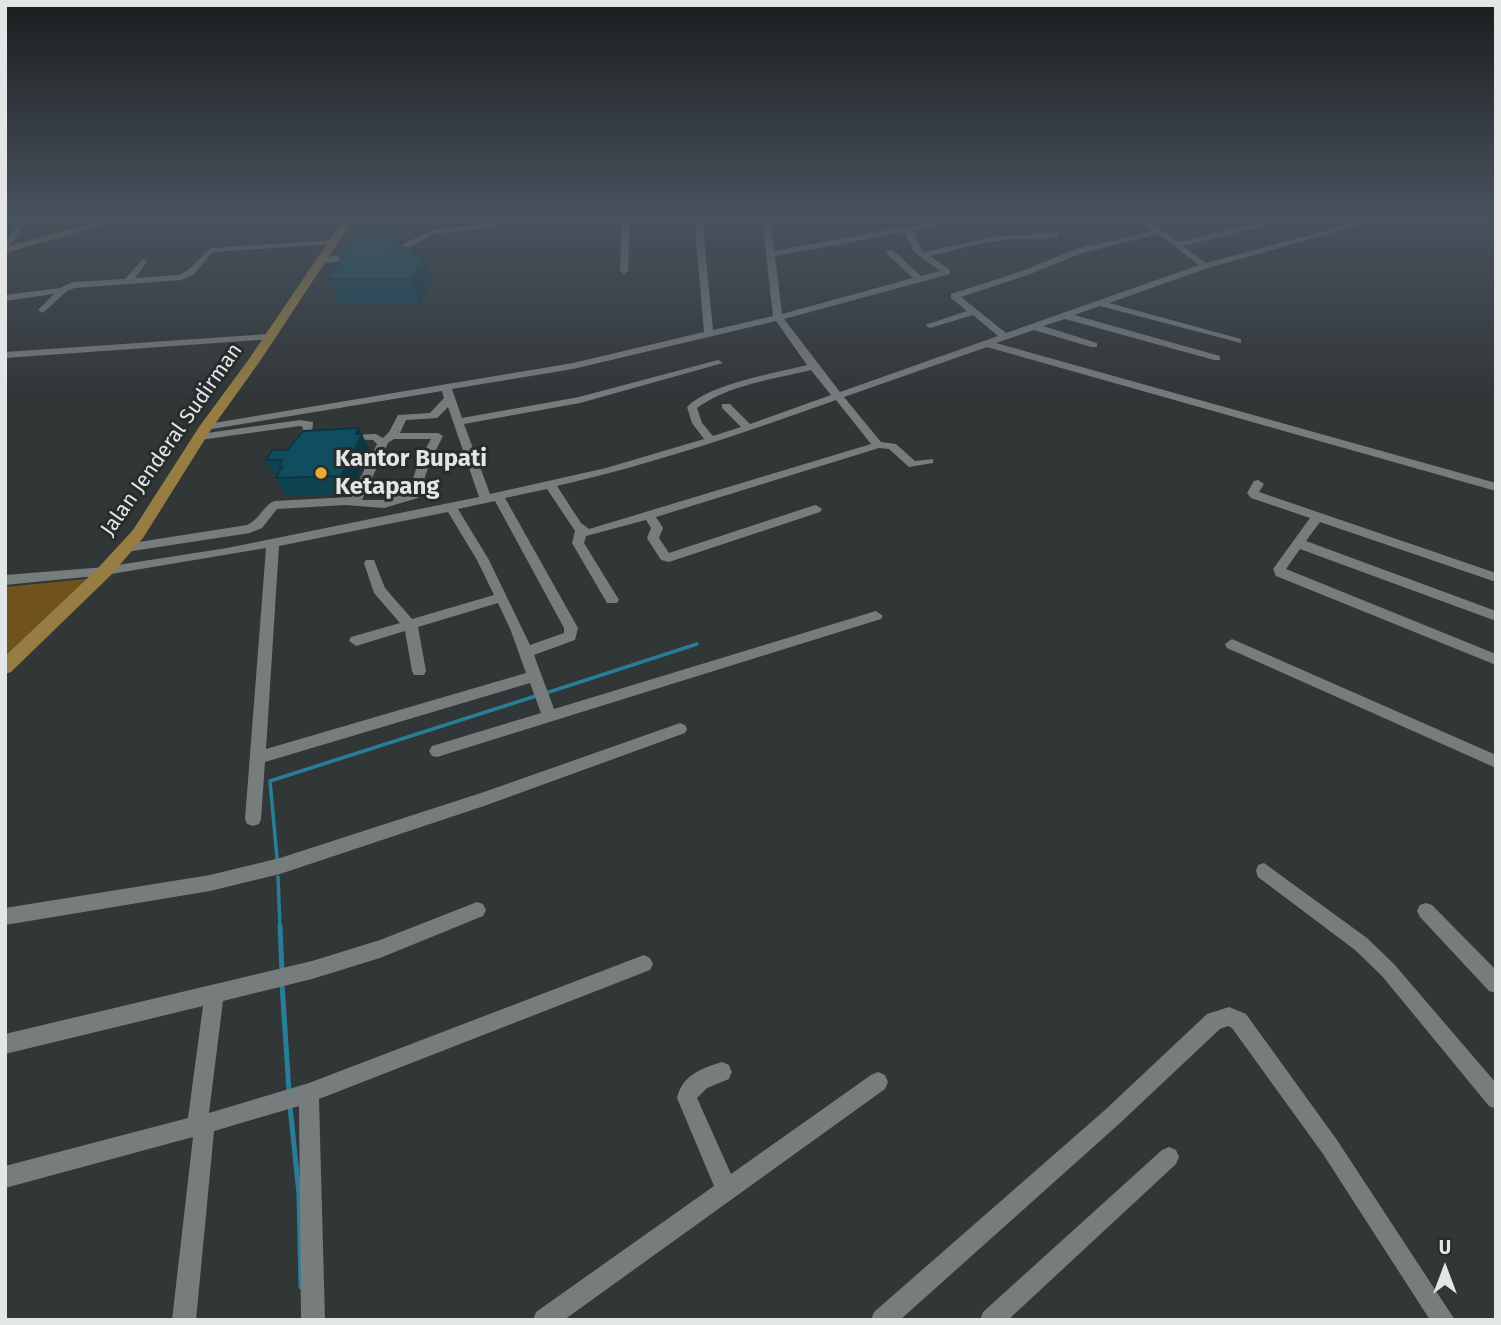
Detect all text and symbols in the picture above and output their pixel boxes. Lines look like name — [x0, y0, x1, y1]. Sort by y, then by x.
street label: Jalan Jenderal Sudirman — [96, 339, 248, 541]
place label: Kantor Bupati Ketapang — [335, 445, 487, 501]
marker: Kantor Bupati Ketapang — [313, 465, 329, 481]
north arrow — [1410, 1234, 1480, 1304]
text: U — [1439, 1236, 1451, 1259]

